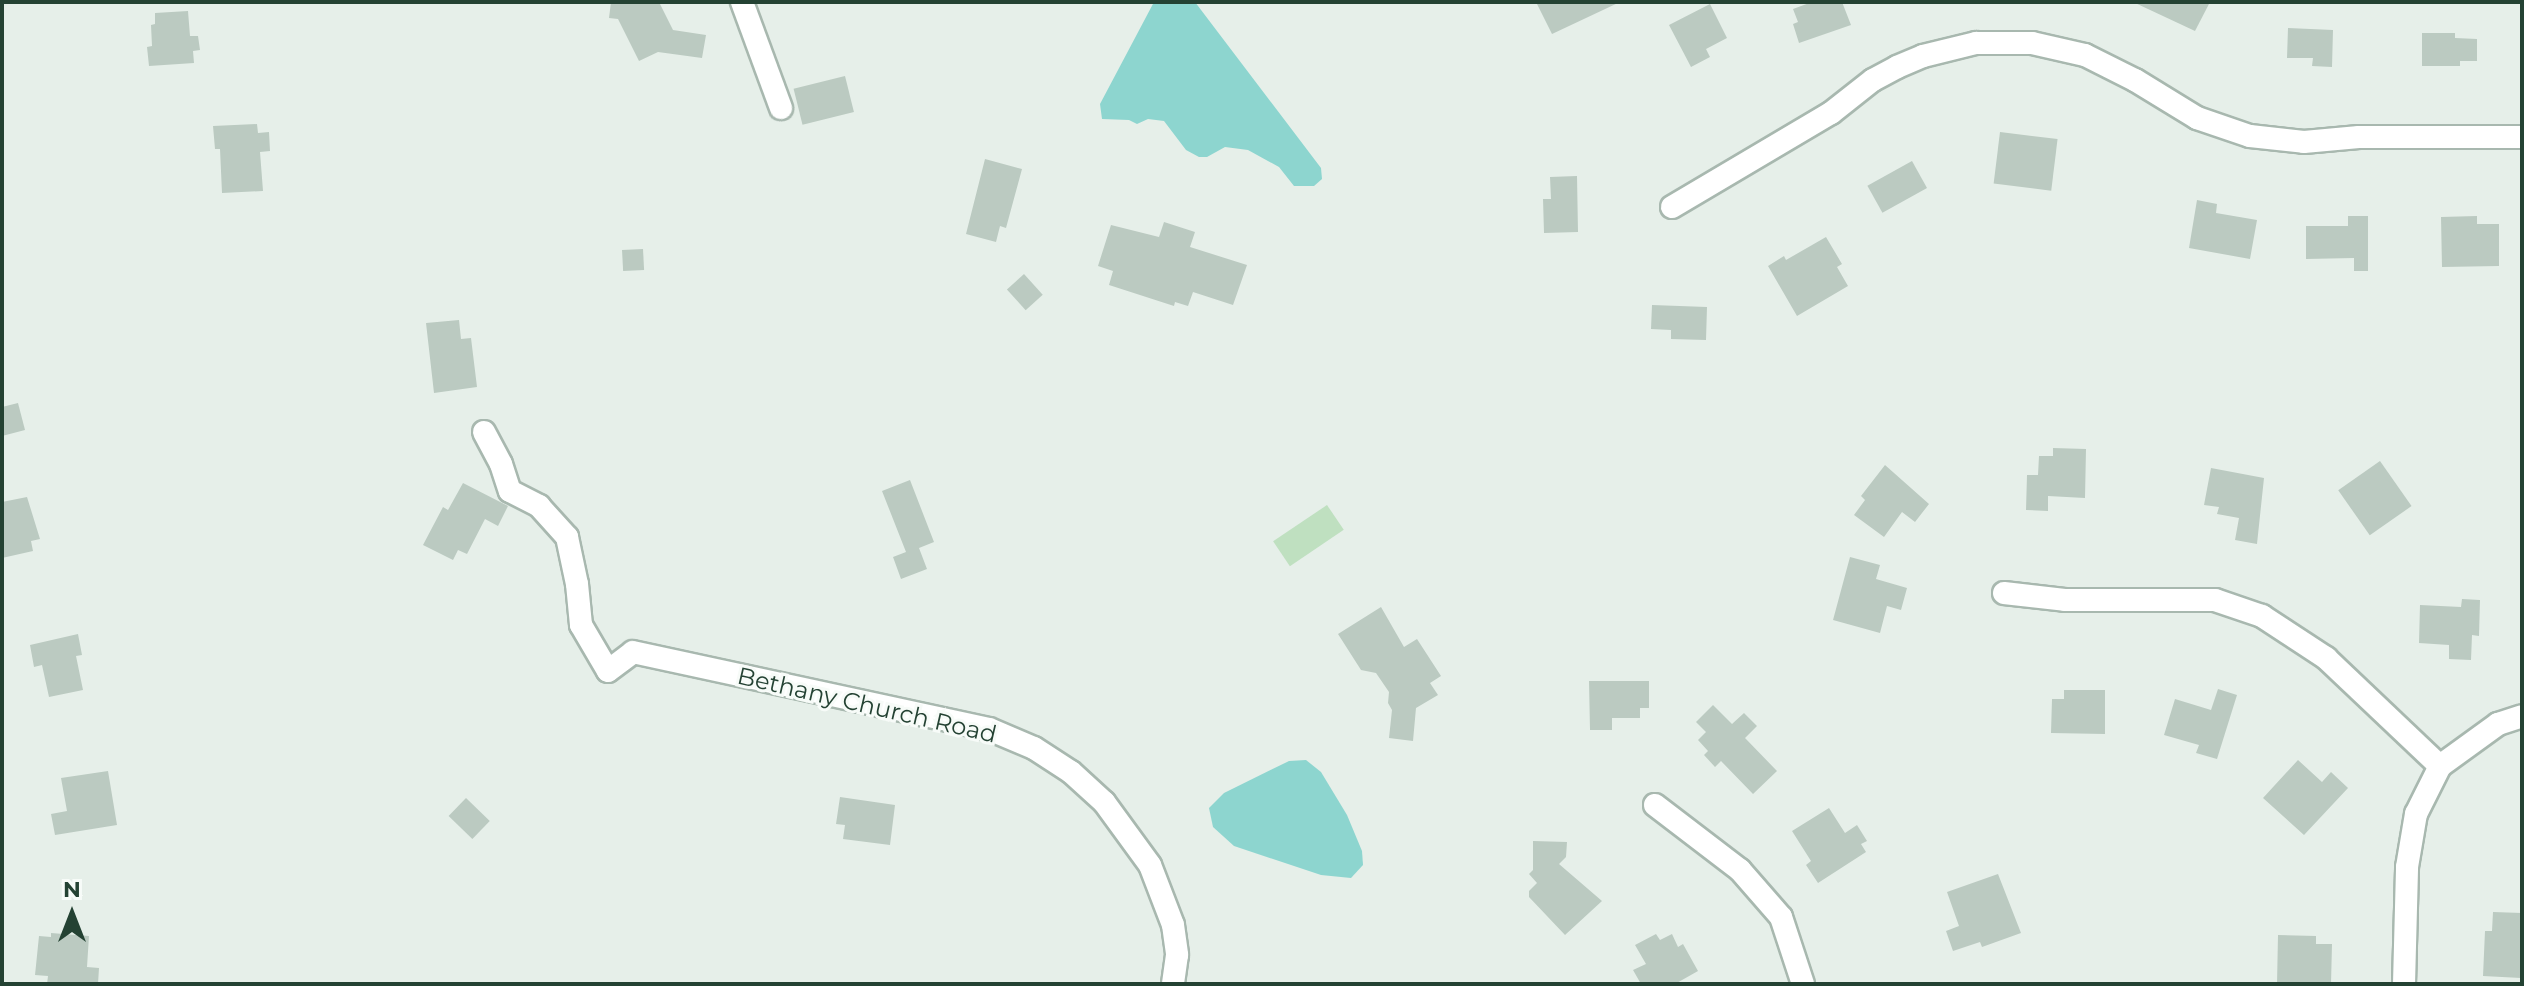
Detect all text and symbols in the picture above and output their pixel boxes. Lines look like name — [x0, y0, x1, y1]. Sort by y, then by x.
street label: Bethany Church Road — [735, 661, 999, 749]
north arrow — [32, 874, 112, 954]
text: N — [63, 876, 81, 903]

